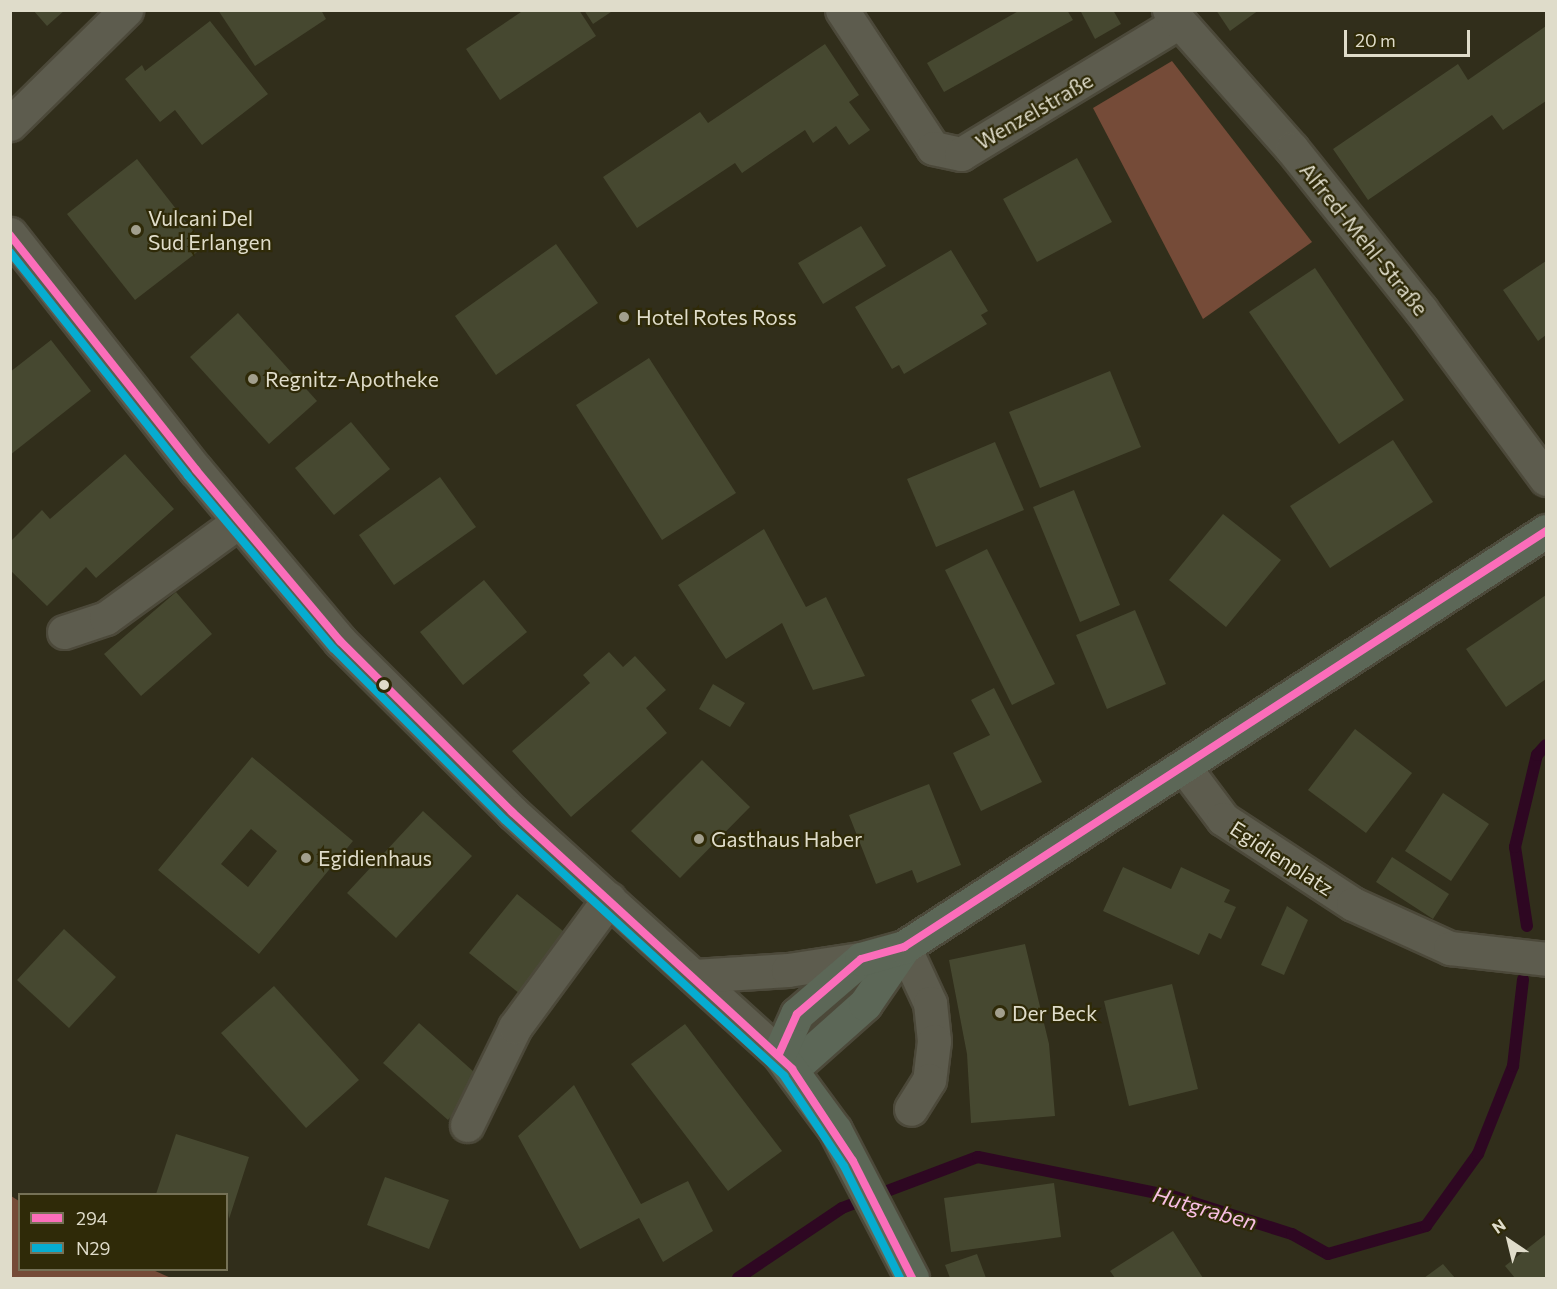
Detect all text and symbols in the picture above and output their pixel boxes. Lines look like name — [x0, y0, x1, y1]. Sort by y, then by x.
scale bar — [1347, 18, 1473, 56]
text: 20 m — [1355, 29, 1396, 51]
street label: Wenzelstraße — [971, 67, 1097, 155]
street label: Alfred-Mehl-Straße — [1295, 158, 1433, 320]
place label: Vulcani Del Sud Erlangen — [148, 205, 272, 255]
marker: Vulcani Del Sud Erlangen — [129, 223, 143, 237]
place label: Hotel Rotes Ross — [636, 304, 797, 330]
marker: Hotel Rotes Ross — [617, 310, 631, 324]
place label: Regnitz-Apotheke — [265, 366, 439, 392]
marker: Regnitz-Apotheke — [246, 372, 260, 386]
unlabelled marker — [378, 679, 390, 691]
street label: Egidienplatz — [1226, 815, 1338, 901]
place label: Gasthaus Haber — [711, 826, 862, 852]
marker: Gasthaus Haber — [692, 832, 706, 846]
place label: Egidienhaus — [318, 845, 432, 871]
marker: Egidienhaus — [299, 851, 313, 865]
place label: Der Beck — [1012, 1000, 1097, 1026]
marker: Der Beck — [993, 1006, 1007, 1020]
water label: Hutgraben — [1150, 1181, 1260, 1235]
legend — [18, 1193, 228, 1271]
text: 294 — [76, 1207, 108, 1229]
north arrow — [1479, 1211, 1539, 1271]
text: N — [1488, 1215, 1509, 1237]
text: N29 — [76, 1237, 110, 1259]

